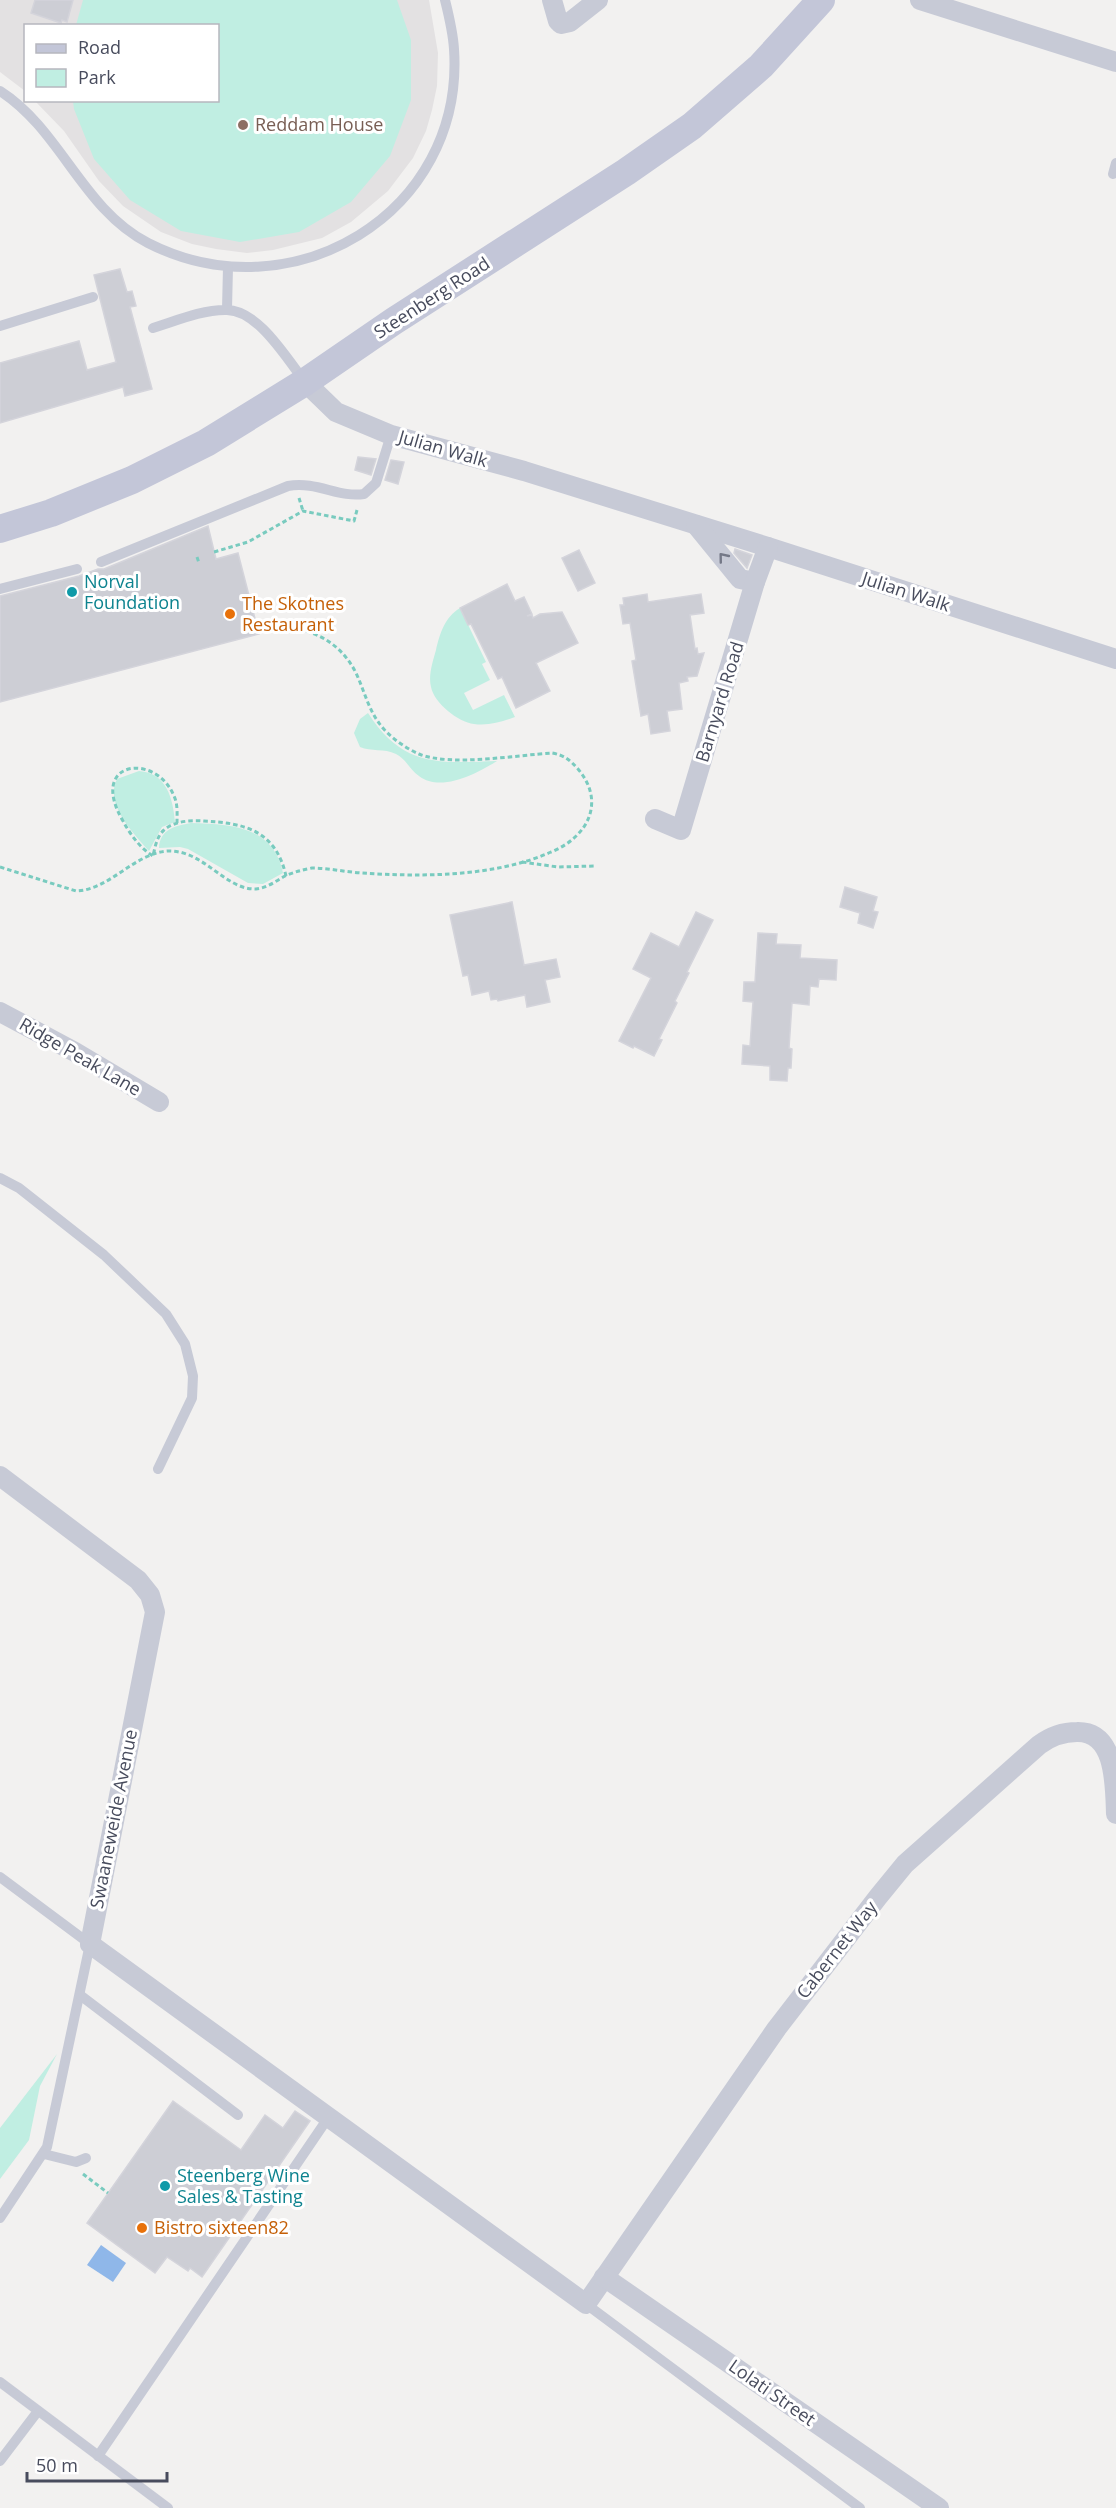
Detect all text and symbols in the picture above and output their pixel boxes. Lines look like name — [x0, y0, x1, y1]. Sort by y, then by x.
legend — [24, 24, 219, 102]
text: Road — [78, 35, 121, 59]
text: Park — [78, 65, 116, 89]
place label: Reddam House — [255, 112, 383, 136]
marker: Reddam House — [236, 118, 250, 132]
street label: Steenberg Road — [369, 251, 494, 344]
street label: Julian Walk — [394, 423, 491, 472]
one-way arrow — [719, 553, 730, 564]
street label: Julian Walk — [857, 565, 954, 617]
place label: Norval Foundation — [84, 569, 180, 614]
marker: Norval Foundation — [65, 585, 79, 599]
place label: The Skotnes Restaurant — [242, 591, 344, 636]
marker: The Skotnes Restaurant — [223, 607, 237, 621]
street label: Barnyard Road — [689, 638, 749, 765]
street label: Ridge Peak Lane — [15, 1012, 146, 1101]
street label: Swaaneweide Avenue — [84, 1727, 142, 1910]
street label: Cabernet Way — [791, 1895, 883, 2003]
place label: Steenberg Wine Sales & Tasting — [177, 2163, 310, 2208]
marker: Steenberg Wine Sales & Tasting — [158, 2179, 172, 2193]
place label: Bistro sixteen82 — [154, 2215, 289, 2239]
marker: Bistro sixteen82 — [135, 2221, 149, 2235]
street label: Lolati Street — [724, 2353, 821, 2431]
scale bar — [27, 2445, 166, 2483]
text: 50 m — [36, 2453, 78, 2477]

